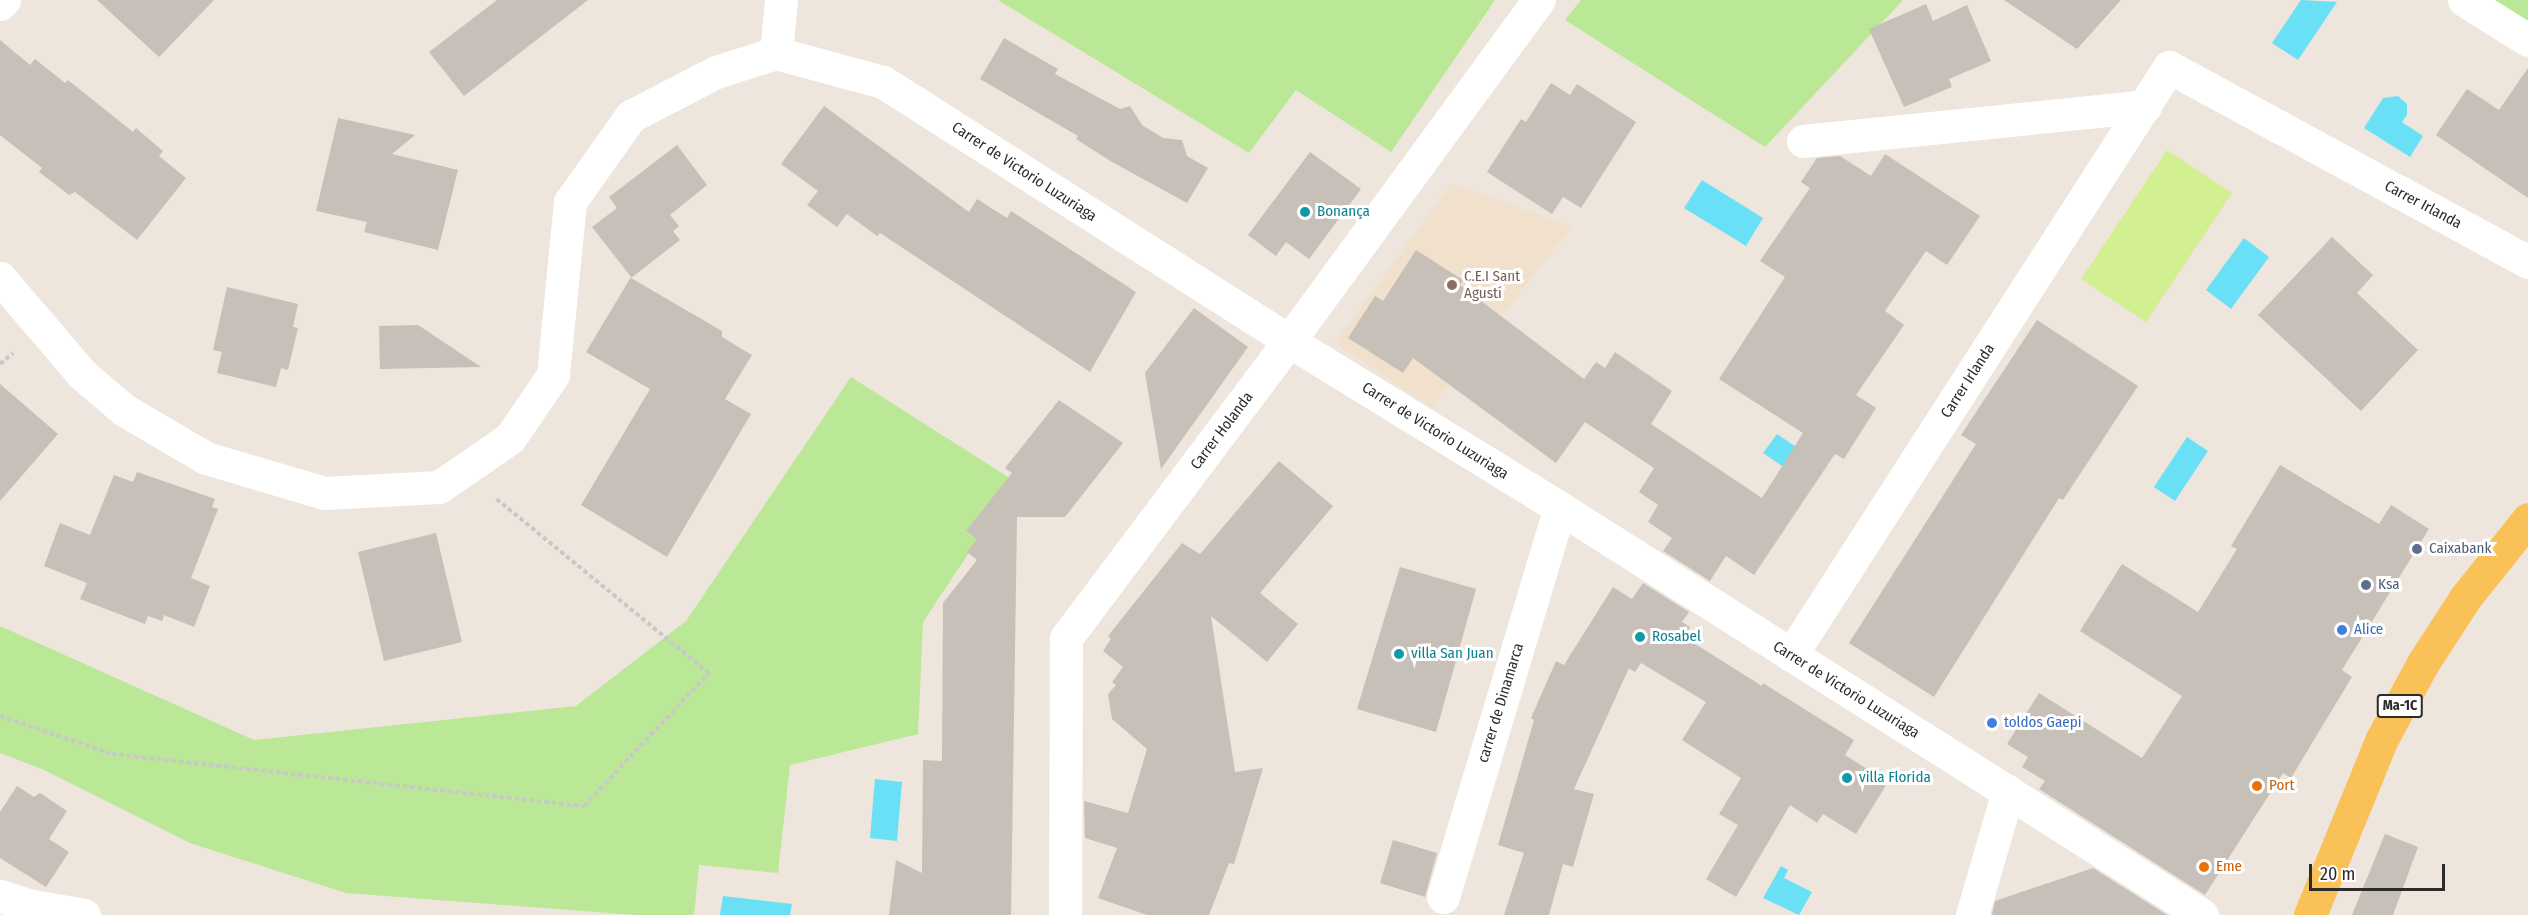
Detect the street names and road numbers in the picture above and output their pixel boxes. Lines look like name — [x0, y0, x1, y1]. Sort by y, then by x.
street label: Carrer de Victorio Luzuriaga — [948, 118, 1100, 226]
street label: Carrer Irlanda — [2381, 177, 2465, 233]
street label: Carrer Irlanda — [1937, 341, 1999, 421]
street label: Carrer de Victorio Luzuriaga — [1359, 379, 1511, 483]
street label: Carrer Holanda — [1187, 389, 1257, 473]
street label: Carrer de Victorio Luzuriaga — [1770, 638, 1922, 742]
street label: carrer de Dinamarca — [1474, 641, 1528, 765]
road number: Ma-1C — [2376, 695, 2424, 717]

